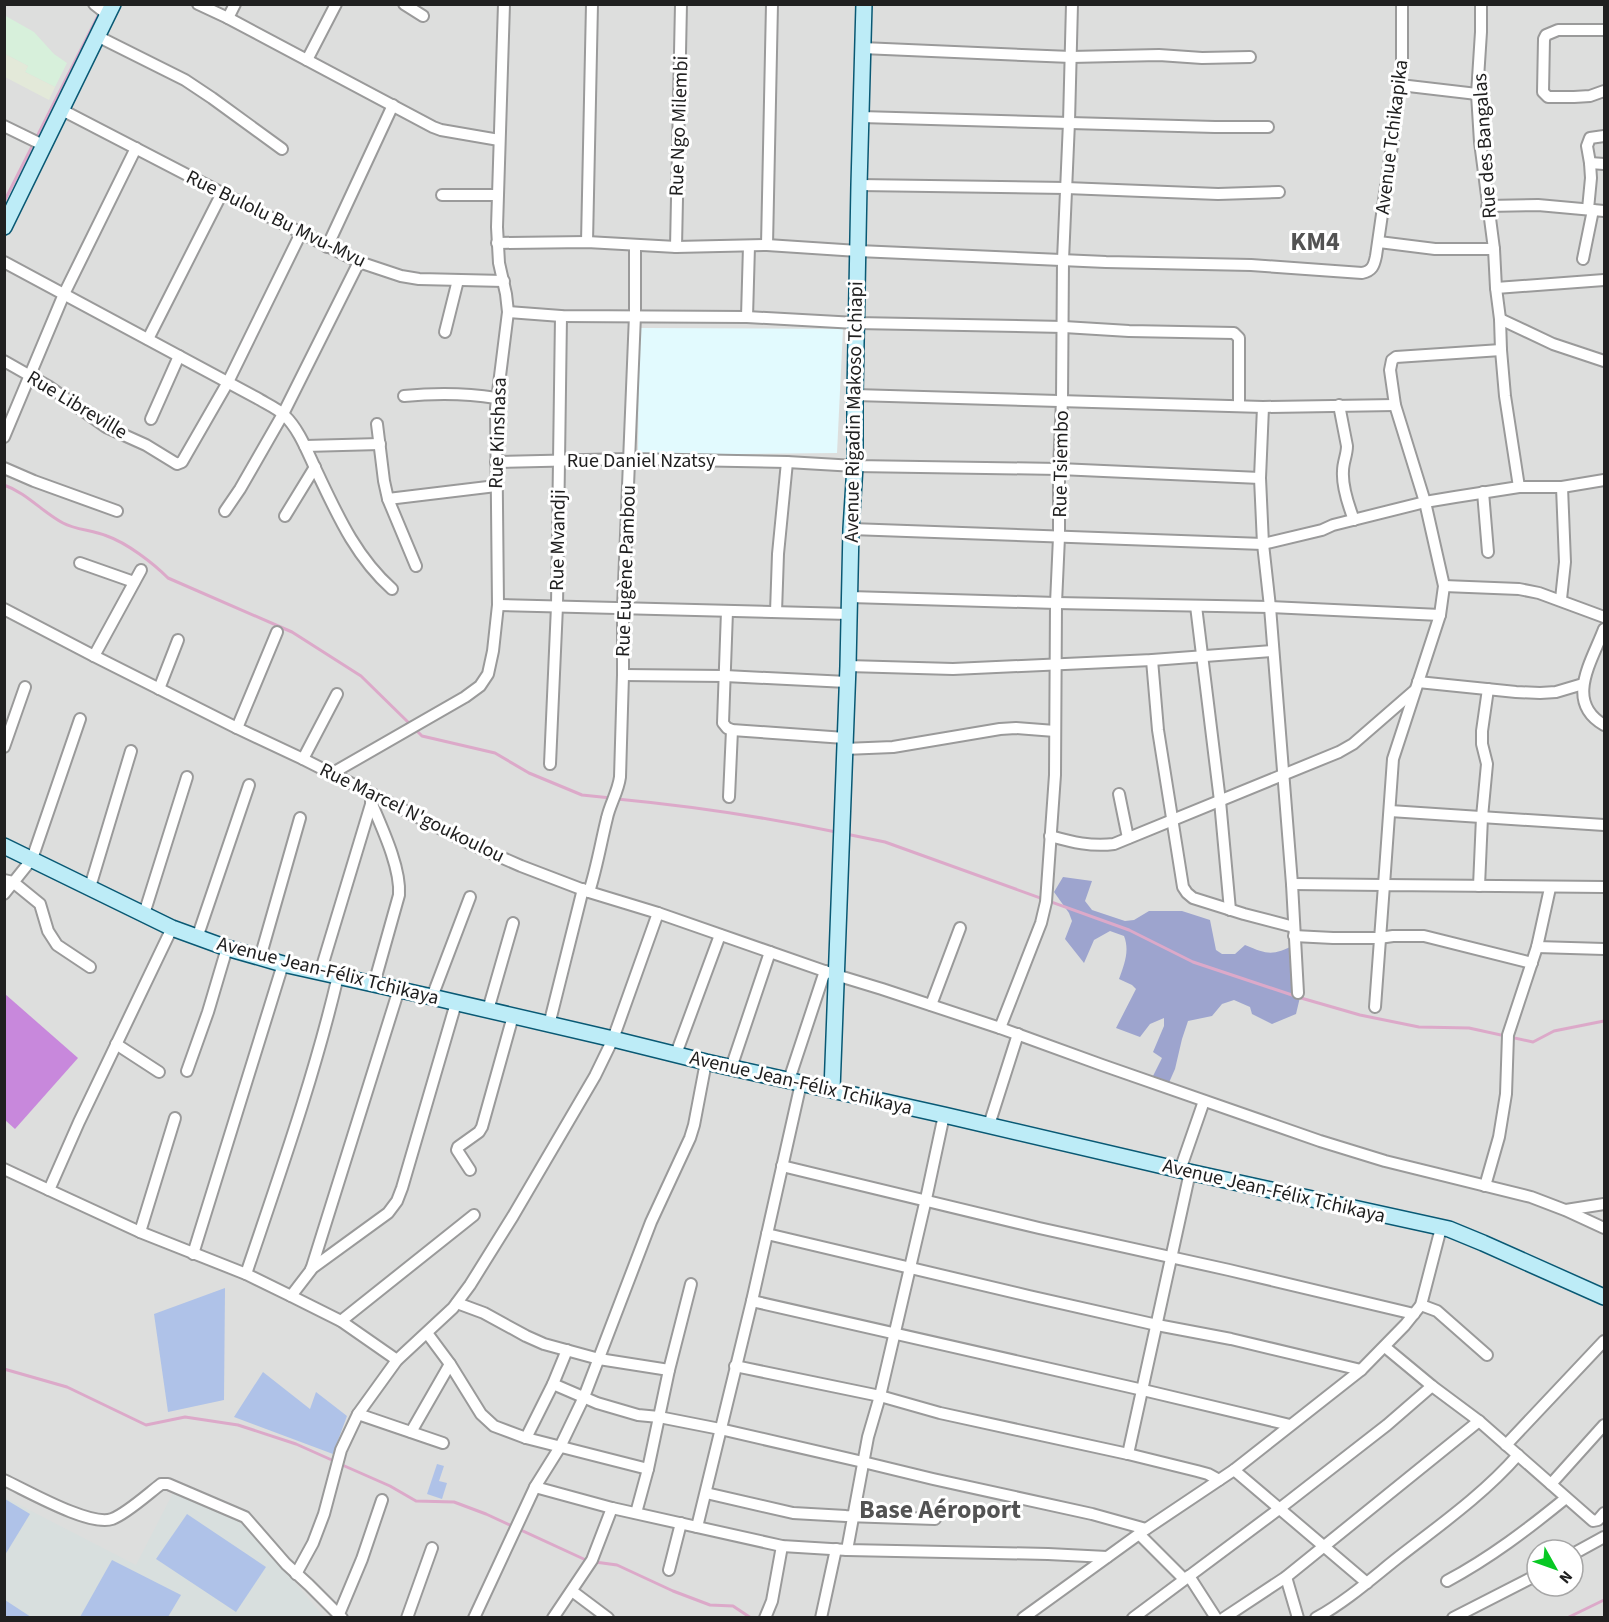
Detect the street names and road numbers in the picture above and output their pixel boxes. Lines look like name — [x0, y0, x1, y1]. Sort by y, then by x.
street label: Rue Ngo Milembi — [663, 55, 695, 197]
street label: Avenue Tchikapika — [1369, 58, 1415, 216]
street label: Rue des Bangalas — [1466, 72, 1504, 220]
street label: Rue Bulolu Bu Mvu-Mvu — [181, 163, 371, 275]
street label: Avenue Rigadin Makoso Tchiapi — [838, 281, 870, 543]
street label: Rue Libreville — [21, 364, 133, 446]
street label: Rue Kinshasa — [482, 377, 514, 489]
street label: Rue Tsiembo — [1046, 410, 1076, 518]
street label: Rue Daniel Nzatsy — [567, 447, 716, 475]
street label: Rue Eugène Pambou — [609, 485, 643, 657]
street label: Rue Mvandji — [543, 489, 573, 591]
street label: Rue Marcel N'goukoulou — [315, 756, 509, 870]
street label: Avenue Jean-Félix Tchikaya — [214, 930, 442, 1012]
street label: Avenue Jean-Félix Tchikaya — [687, 1044, 915, 1122]
street label: Avenue Jean-Félix Tchikaya — [1160, 1152, 1388, 1230]

